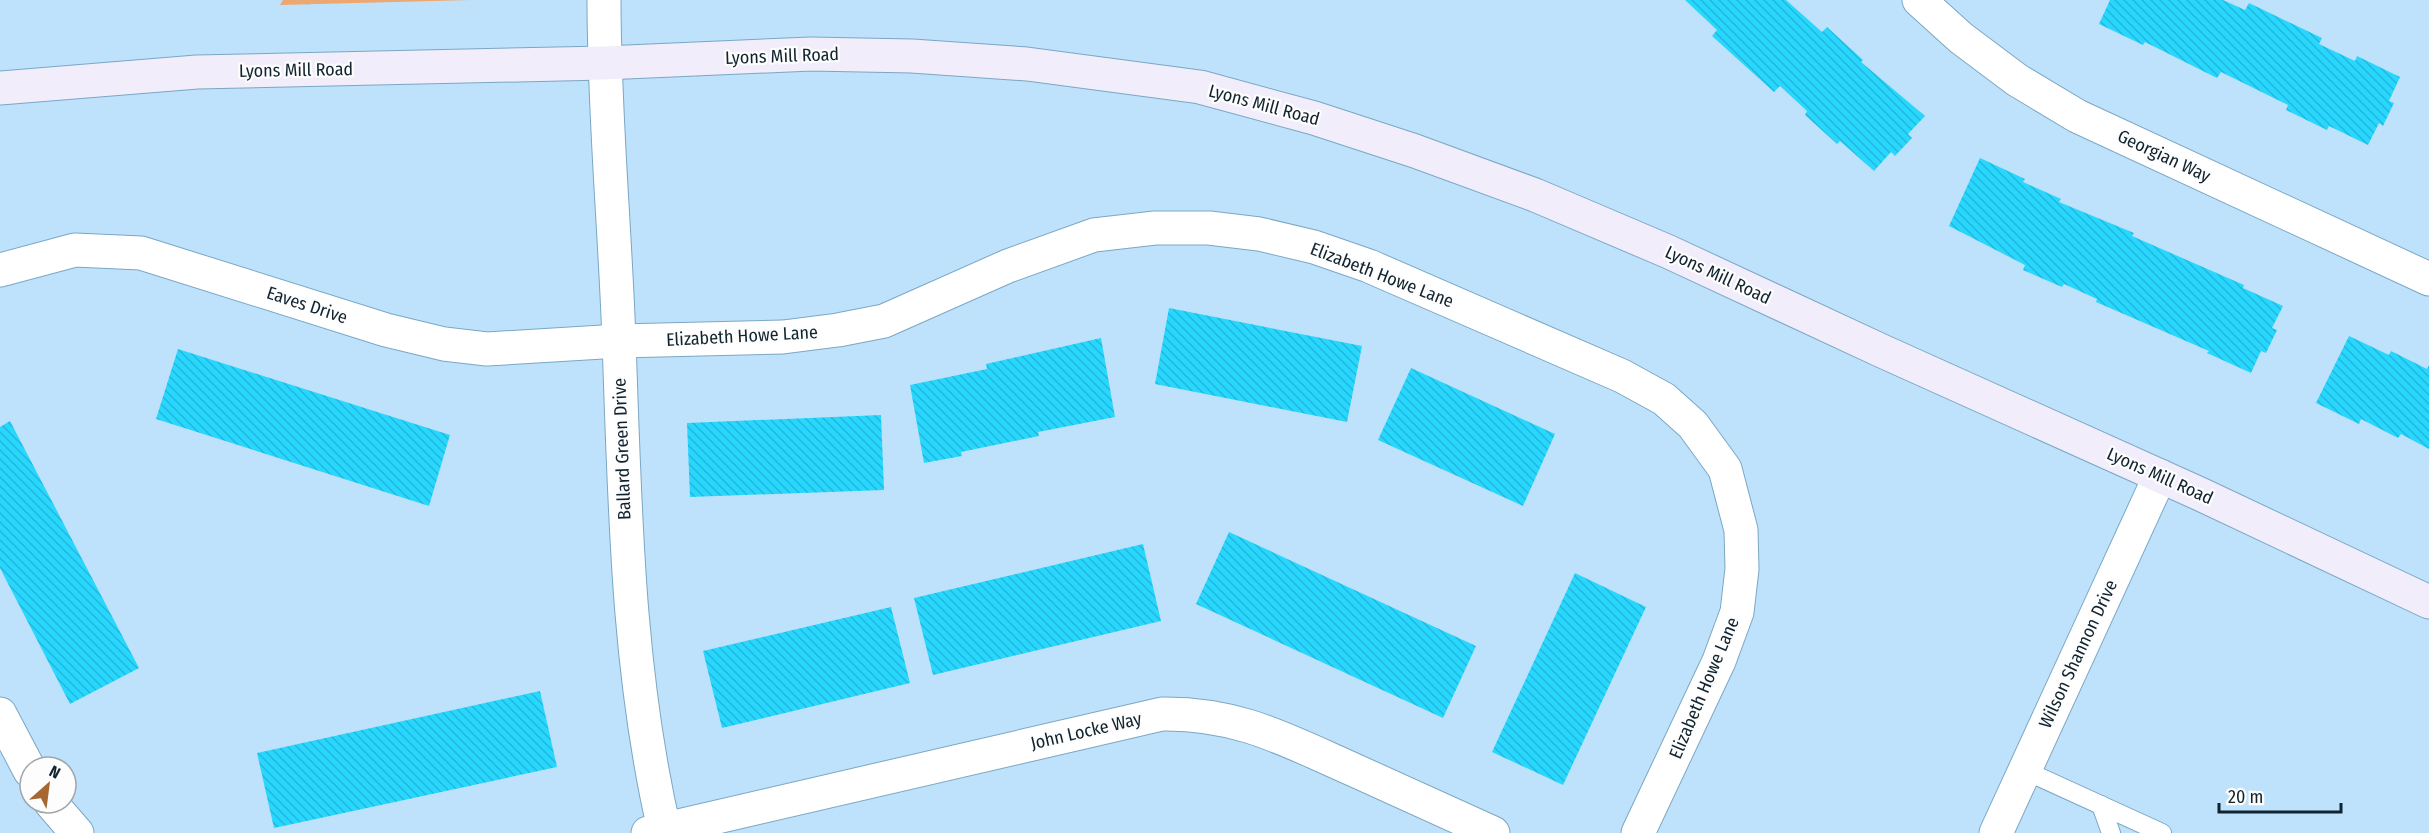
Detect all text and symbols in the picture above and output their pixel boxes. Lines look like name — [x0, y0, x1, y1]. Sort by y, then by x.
street label: Lyons Mill Road — [725, 43, 839, 69]
street label: Lyons Mill Road — [239, 58, 353, 82]
street label: Lyons Mill Road — [1206, 80, 1322, 130]
street label: Georgian Way — [2114, 125, 2214, 187]
street label: Elizabeth Howe Lane — [1307, 238, 1457, 312]
street label: Lyons Mill Road — [1662, 241, 1774, 309]
street label: Eaves Drive — [264, 282, 350, 328]
street label: Elizabeth Howe Lane — [666, 321, 818, 351]
street label: Ballard Green Drive — [609, 378, 635, 520]
street label: Lyons Mill Road — [2103, 443, 2217, 509]
street label: Wilson Shannon Drive — [2034, 576, 2122, 732]
street label: Elizabeth Howe Lane — [1664, 614, 1744, 762]
street label: John Locke Way — [1028, 708, 1144, 754]
north arrow — [18, 755, 78, 815]
text: N — [46, 762, 64, 783]
scale bar — [2219, 776, 2340, 814]
text: 20 m — [2228, 786, 2263, 808]

